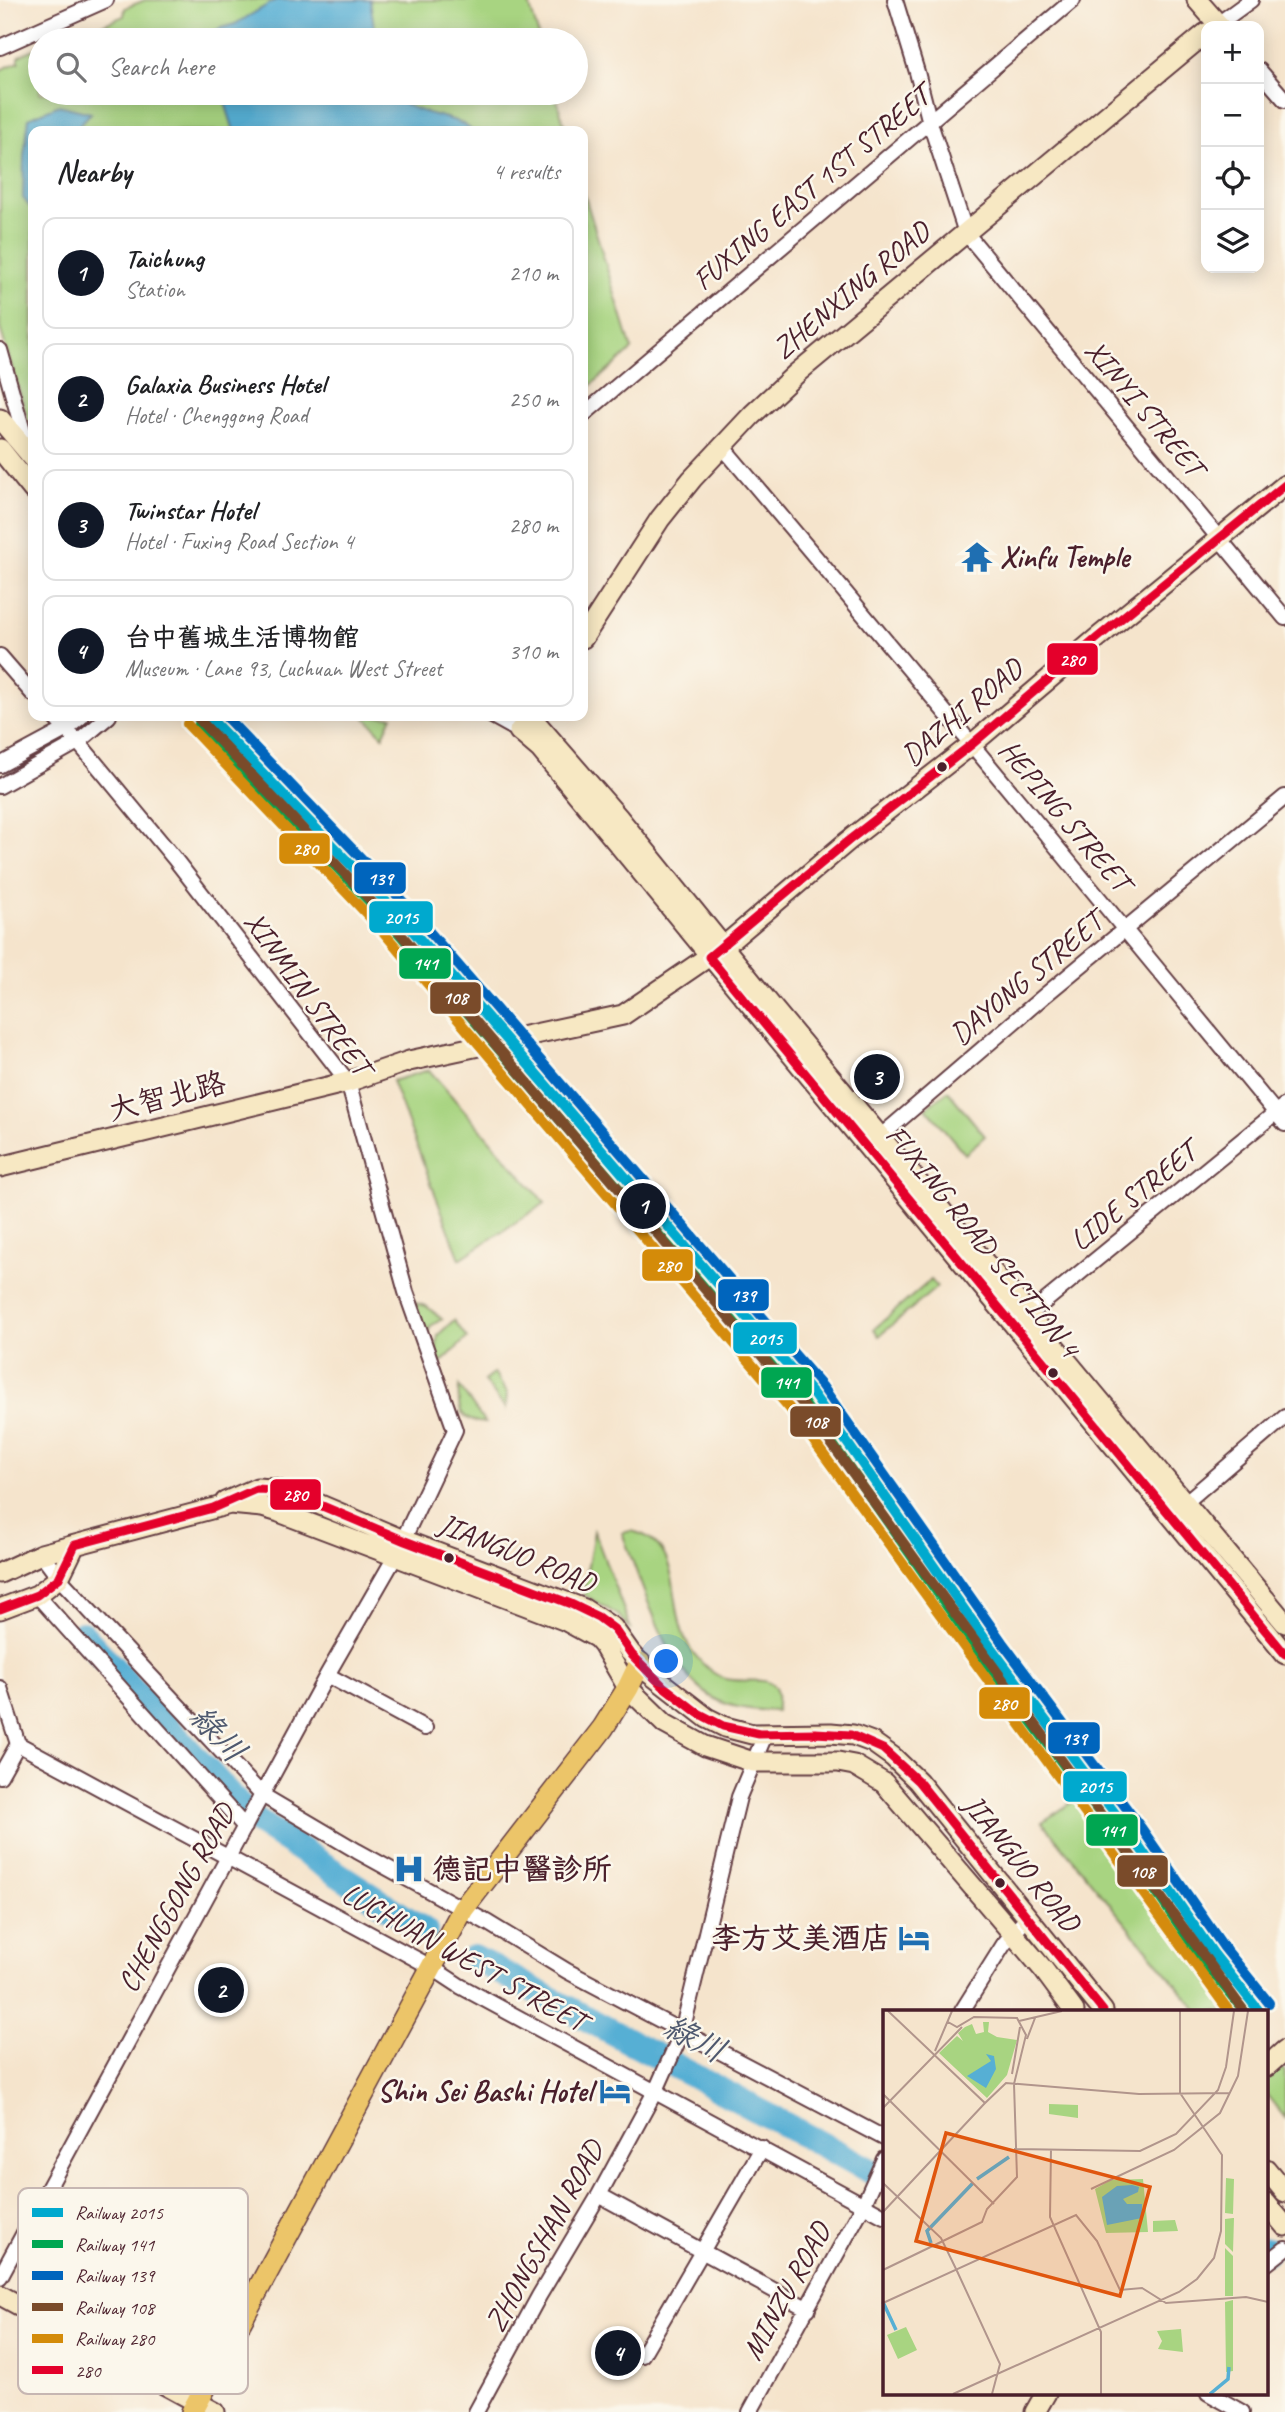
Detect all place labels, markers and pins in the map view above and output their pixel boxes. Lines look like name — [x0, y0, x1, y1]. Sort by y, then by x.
place label: Xinfu Temple — [1000, 538, 1132, 576]
temple icon: Xinfu Temple — [960, 540, 994, 574]
unlabelled marker — [935, 760, 949, 774]
pin: 3 — [854, 1051, 900, 1103]
pin: 1 — [620, 1180, 666, 1232]
unlabelled marker — [1046, 1366, 1060, 1380]
unlabelled marker — [442, 1551, 456, 1565]
place label: 德記中醫診所 — [432, 1850, 612, 1888]
hospital icon: 德記中醫診所 — [392, 1852, 426, 1886]
unlabelled marker — [993, 1876, 1007, 1890]
place label: 李方艾美酒店 — [711, 1919, 891, 1957]
hotel icon: 李方艾美酒店 — [897, 1921, 931, 1955]
pin: 2 — [198, 1964, 244, 2016]
place label: Shin Sei Bashi Hotel — [377, 2072, 598, 2110]
hotel icon: Shin Sei Bashi Hotel — [598, 2074, 632, 2108]
pin: 4 — [595, 2327, 641, 2379]

